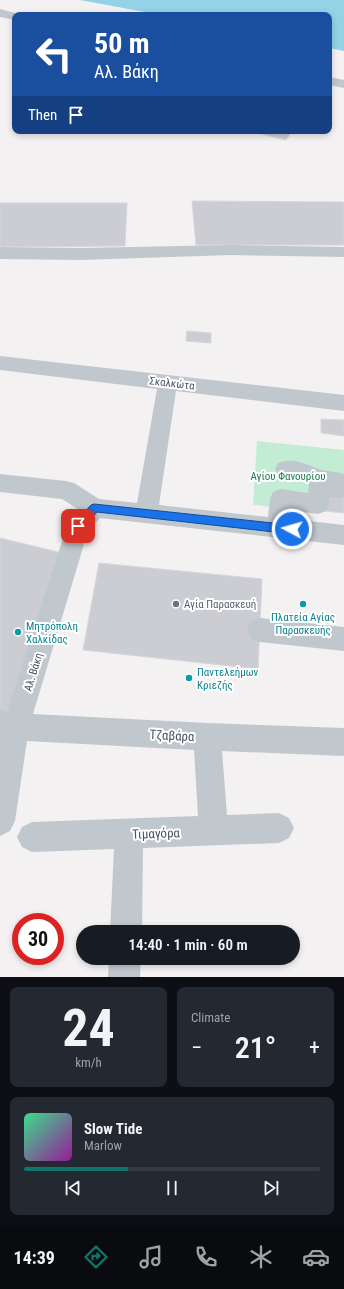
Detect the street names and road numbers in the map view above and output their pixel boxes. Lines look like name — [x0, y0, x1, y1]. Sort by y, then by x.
street label: Σκαλκώτα — [149, 374, 196, 393]
street label: Αλ. Βάκη — [21, 651, 45, 693]
street label: Τζαβάρα — [149, 727, 195, 744]
street label: Τιμαγόρα — [132, 825, 181, 842]

